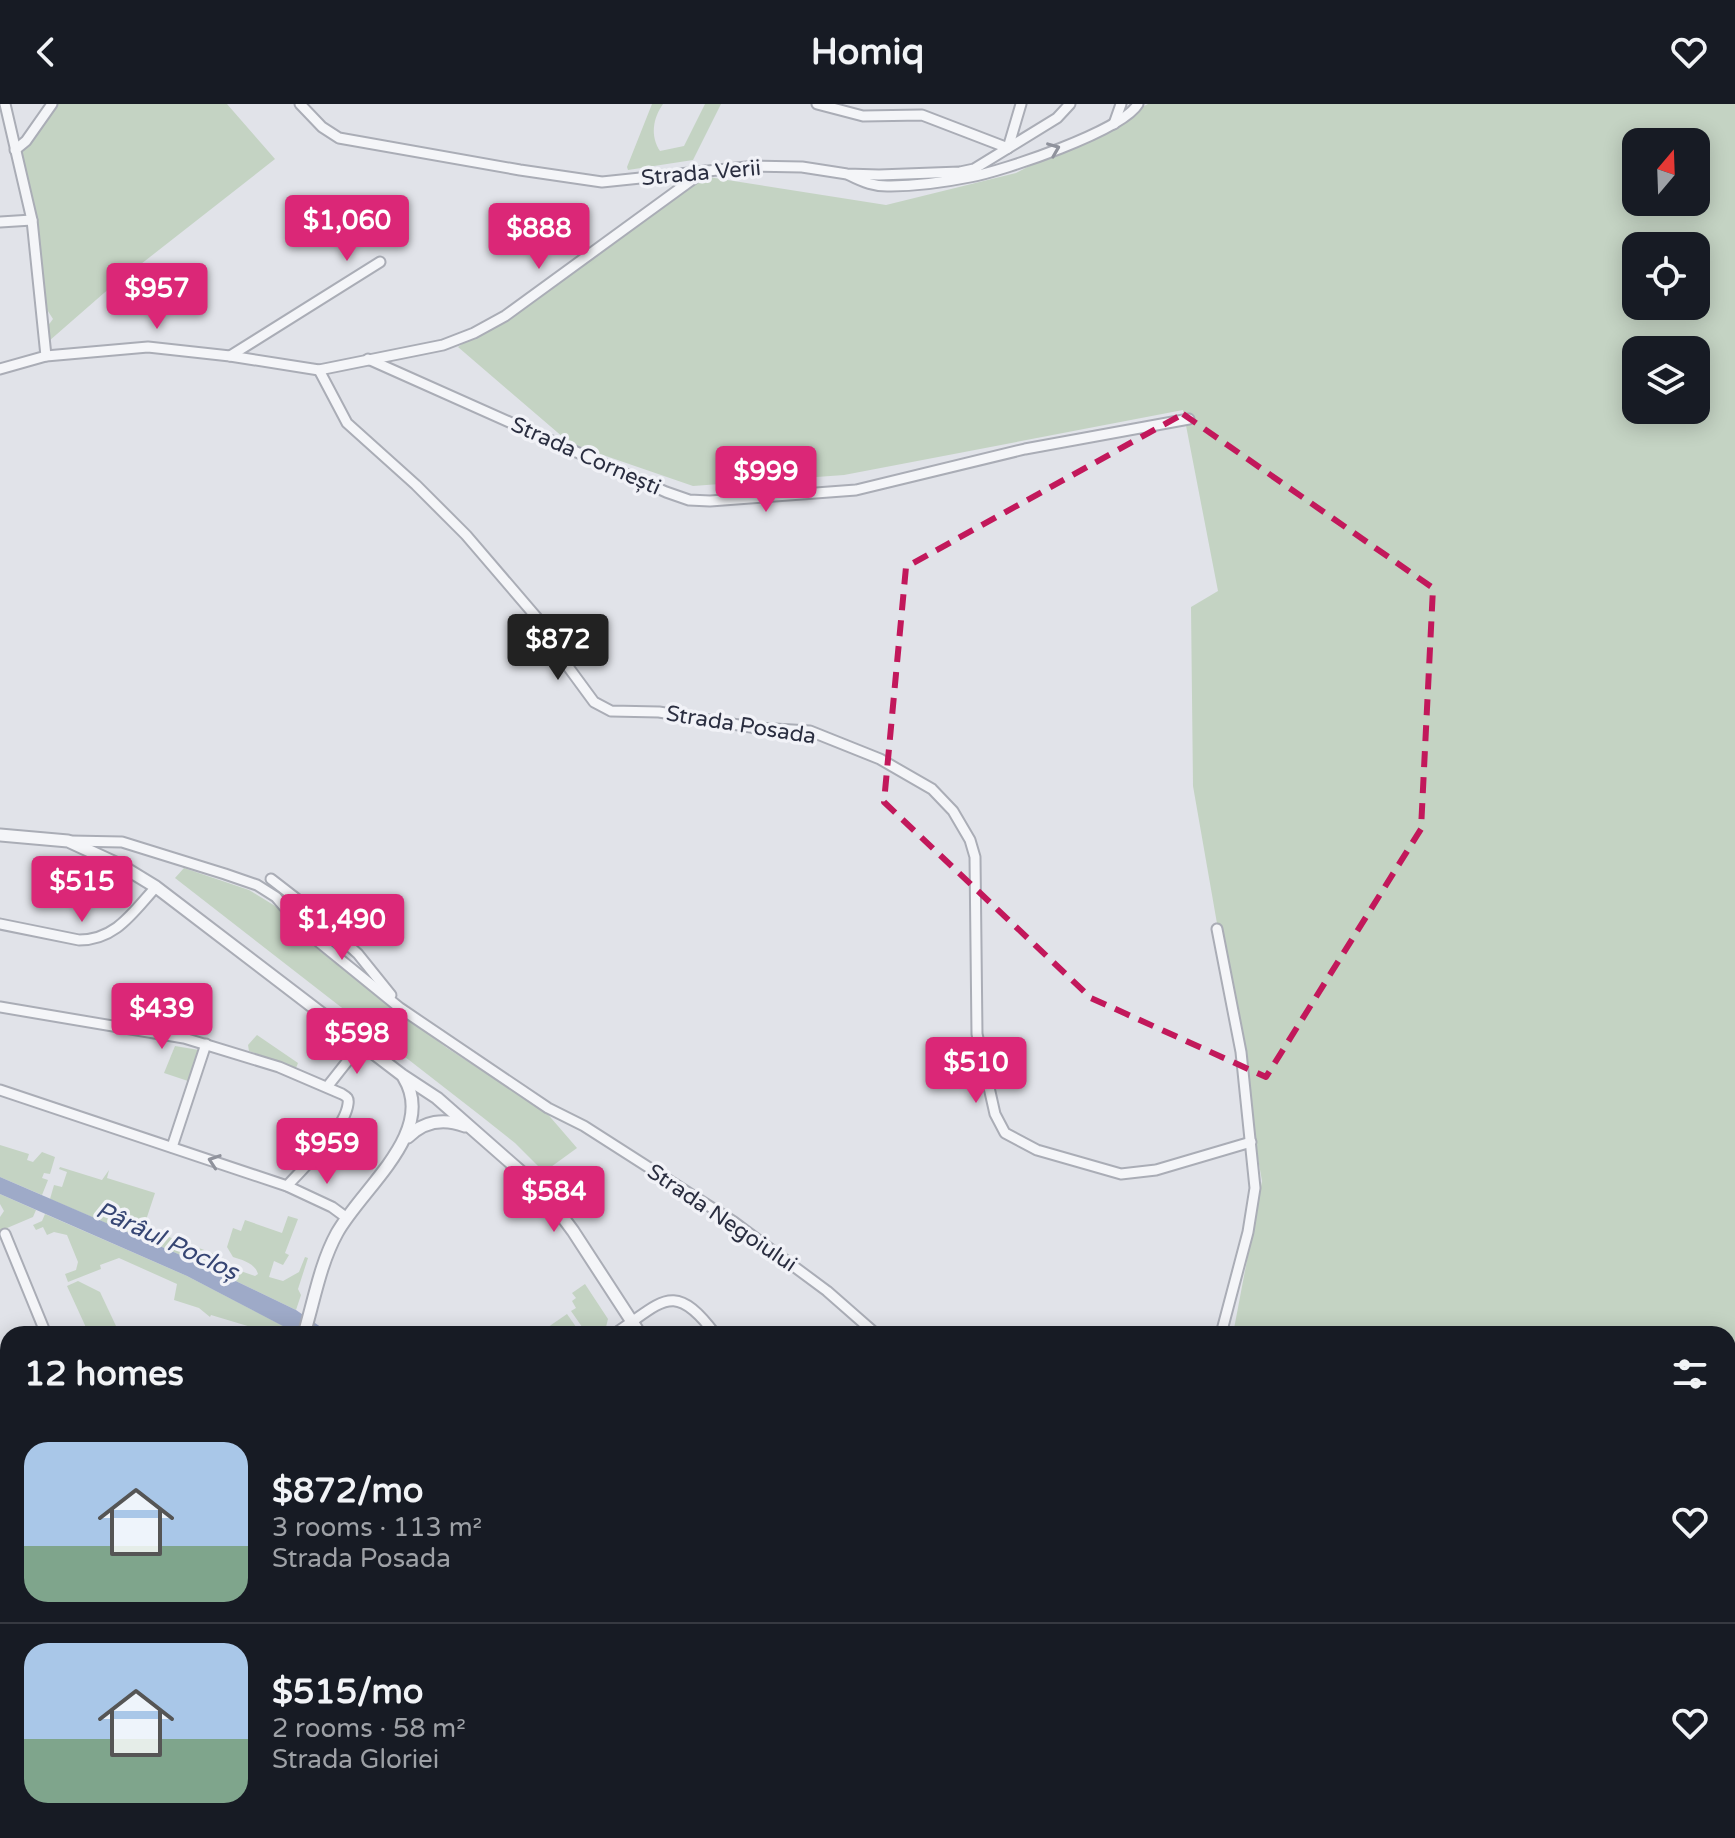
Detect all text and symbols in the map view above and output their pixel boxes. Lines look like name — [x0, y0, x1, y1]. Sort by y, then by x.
icon: back — [24, 30, 68, 74]
icon: heart — [1667, 30, 1711, 74]
text: Homiq — [811, 31, 924, 74]
north arrow — [1622, 128, 1710, 216]
map controls — [1622, 128, 1710, 424]
one-way arrow — [1046, 143, 1060, 159]
street label: Strada Verii — [640, 155, 762, 191]
pin: $1,060 — [282, 195, 412, 263]
pin: $888 — [492, 203, 586, 271]
text: $1,060 — [303, 205, 391, 236]
text: $888 — [506, 213, 572, 244]
button: locate — [1622, 232, 1710, 320]
pin: $957 — [110, 263, 204, 331]
text: $957 — [124, 273, 190, 304]
button: layers — [1622, 336, 1710, 424]
street label: Strada Cornești — [507, 411, 665, 501]
pin: $999 — [719, 446, 813, 514]
text: $999 — [733, 456, 799, 487]
pin: $872 — [511, 614, 605, 682]
text: $872 — [525, 624, 591, 655]
street label: Strada Posada — [664, 700, 818, 750]
pin: $515 — [35, 856, 129, 924]
text: $515 — [49, 866, 115, 897]
pin: $1,490 — [277, 894, 407, 962]
text: $1,490 — [298, 904, 386, 935]
pin: $439 — [115, 983, 209, 1051]
text: $439 — [129, 993, 195, 1024]
pin: $598 — [310, 1008, 404, 1076]
text: $598 — [324, 1018, 390, 1049]
pin: $510 — [929, 1037, 1023, 1105]
text: $510 — [943, 1047, 1009, 1078]
pin: $959 — [280, 1118, 374, 1186]
text: $959 — [294, 1128, 360, 1159]
one-way arrow — [207, 1154, 221, 1170]
street label: Strada Negoiului — [642, 1158, 802, 1278]
pin: $584 — [507, 1166, 601, 1234]
text: $584 — [521, 1176, 587, 1207]
water label: Pârâul Pocloș — [91, 1195, 244, 1287]
icon: filters — [1668, 1352, 1712, 1396]
text: 12 homes — [24, 1354, 184, 1395]
text: $872/mo — [272, 1471, 423, 1512]
icon: home — [88, 1474, 184, 1570]
icon: heart — [1668, 1500, 1712, 1544]
text: 3 rooms · 113 m² — [272, 1512, 482, 1543]
text: Strada Posada — [272, 1543, 451, 1574]
text: $515/mo — [272, 1672, 423, 1713]
icon: home — [88, 1675, 184, 1771]
icon: heart — [1668, 1701, 1712, 1745]
text: 2 rooms · 58 m² — [272, 1713, 466, 1744]
text: Strada Gloriei — [272, 1744, 439, 1775]

